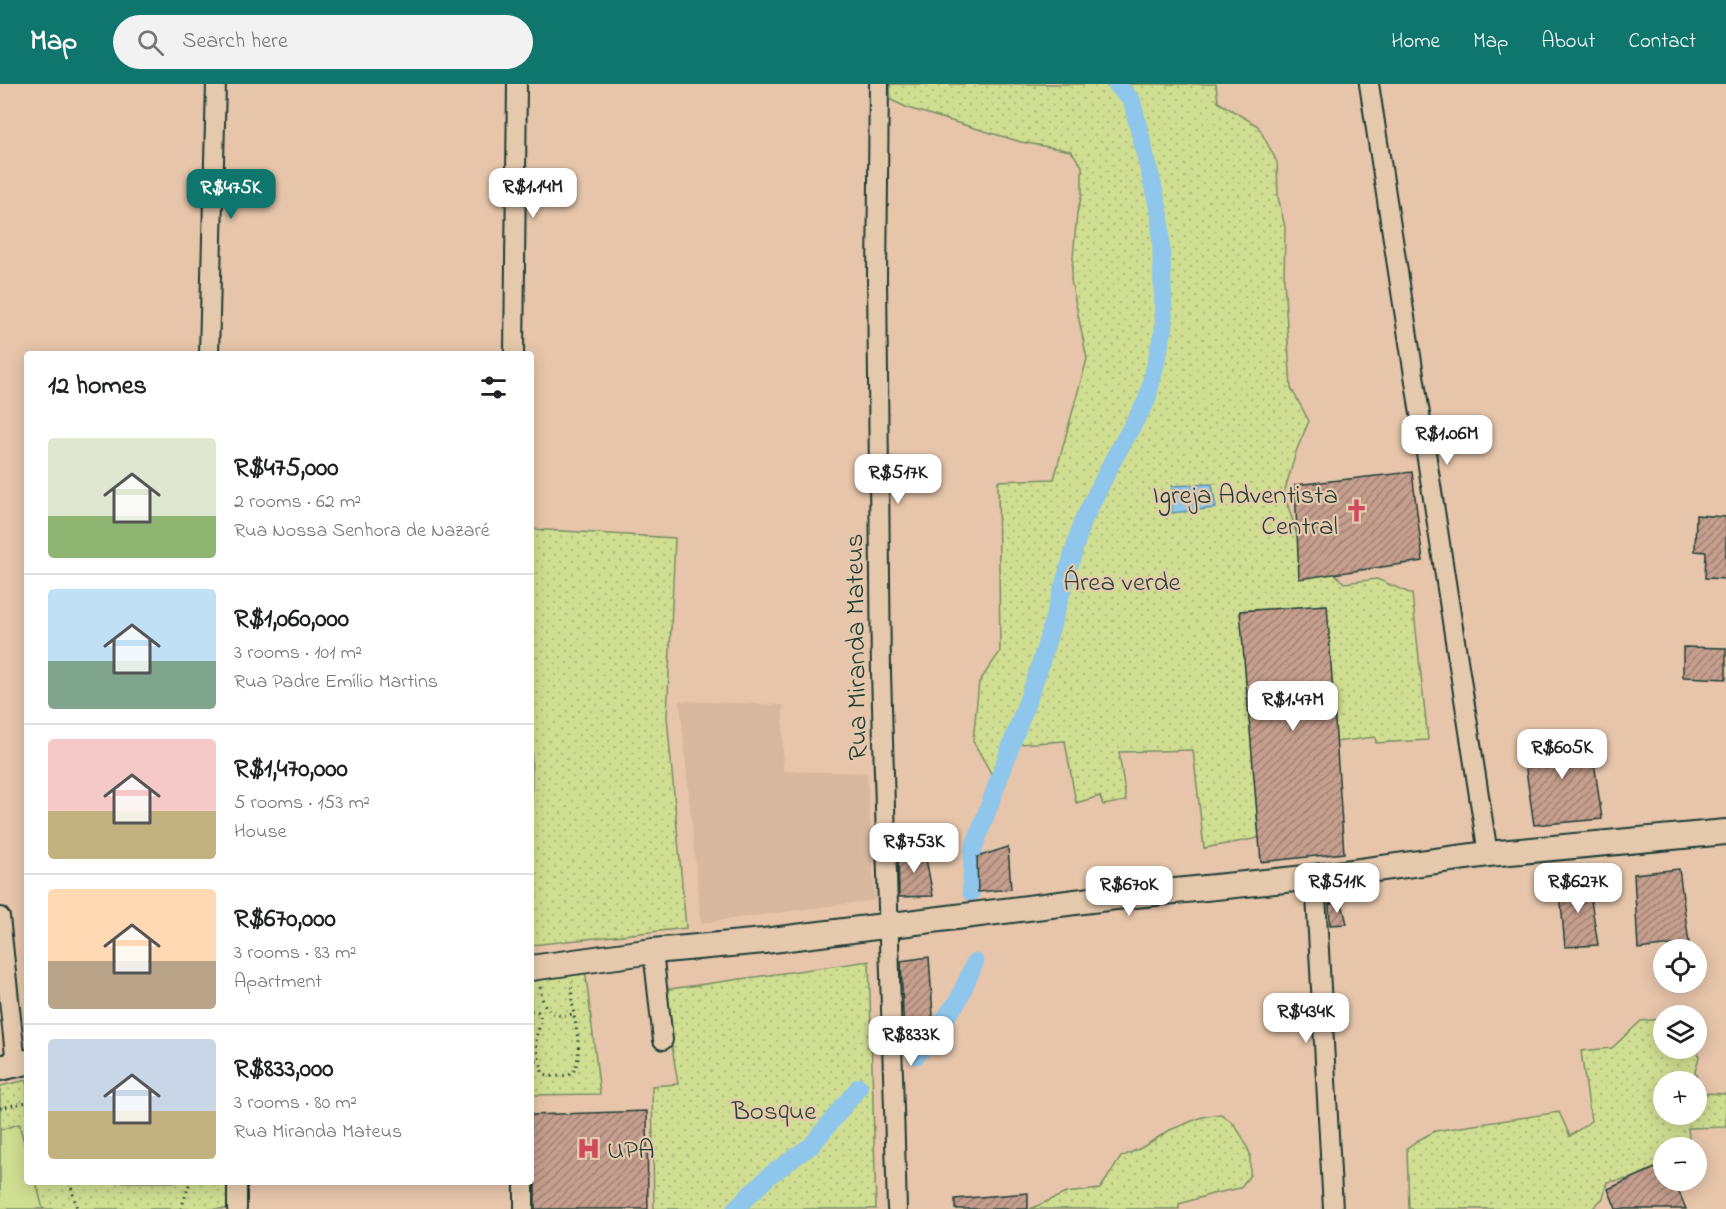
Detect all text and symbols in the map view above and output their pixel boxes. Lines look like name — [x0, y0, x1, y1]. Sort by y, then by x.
search box — [113, 15, 533, 69]
text: Map — [30, 22, 77, 63]
icon: search — [134, 26, 167, 59]
text: Search here — [182, 26, 288, 58]
text: Home — [1391, 27, 1440, 57]
text: Map — [1473, 27, 1508, 57]
text: About — [1541, 27, 1595, 57]
text: Contact — [1628, 27, 1696, 57]
pin: R$1.14M — [478, 168, 588, 219]
pin: R$475K — [182, 169, 280, 220]
text: R$1.14M — [503, 173, 563, 202]
text: R$475K — [201, 174, 261, 203]
text: 12 homes — [48, 368, 147, 406]
icon: filters — [477, 371, 510, 404]
pin: R$1.06M — [1392, 415, 1502, 466]
text: R$1.06M — [1415, 420, 1479, 449]
text: R$475,000 — [234, 450, 339, 488]
pin: R$517K — [849, 454, 947, 505]
text: R$517K — [869, 459, 927, 488]
icon: home — [96, 462, 168, 534]
place label: Igreja Adventista Central — [1153, 477, 1338, 547]
text: 2 rooms · 62 m² — [234, 488, 361, 517]
church icon: Igreja Adventista Central — [1343, 497, 1369, 523]
text: Rua Nossa Senhora de Nazaré — [234, 517, 490, 546]
street label: Rua Miranda Mateus — [836, 533, 879, 761]
park label: Área verde — [1063, 564, 1182, 603]
text: R$1,060,000 — [234, 601, 349, 639]
icon: home — [96, 613, 168, 685]
text: 3 rooms · 101 m² — [234, 639, 362, 668]
text: Rua Padre Emílio Martins — [234, 668, 438, 697]
pin: R$1.47M — [1238, 681, 1348, 732]
text: R$1.47M — [1262, 686, 1324, 715]
pin: R$605K — [1513, 729, 1611, 780]
text: R$605K — [1531, 734, 1593, 763]
text: R$1,470,000 — [234, 751, 348, 789]
icon: home — [96, 763, 168, 835]
text: 5 rooms · 153 m² — [234, 789, 370, 818]
text: House — [234, 818, 287, 847]
pin: R$753K — [865, 823, 963, 874]
text: R$753K — [884, 828, 944, 857]
pin: R$511K — [1288, 863, 1386, 914]
pin: R$627K — [1529, 863, 1627, 914]
pin: R$670K — [1080, 866, 1178, 917]
text: R$511K — [1308, 868, 1366, 897]
text: R$627K — [1548, 868, 1608, 897]
text: R$670K — [1100, 871, 1158, 900]
text: R$670,000 — [234, 901, 336, 939]
icon: home — [96, 913, 168, 985]
text: 3 rooms · 83 m² — [234, 939, 356, 968]
map controls — [1653, 939, 1707, 1191]
button: locate — [1653, 939, 1707, 993]
text: Apartment — [234, 968, 322, 997]
pin: R$434K — [1257, 993, 1355, 1044]
text: R$434K — [1277, 998, 1335, 1027]
button: layers — [1653, 1005, 1707, 1059]
pin: R$833K — [862, 1016, 960, 1067]
text: R$833K — [883, 1021, 939, 1050]
text: R$833,000 — [234, 1051, 334, 1089]
icon: home — [96, 1063, 168, 1135]
button: + — [1653, 1071, 1707, 1125]
text: 3 rooms · 80 m² — [234, 1089, 357, 1118]
park label: Bosque — [731, 1093, 817, 1132]
text: Rua Miranda Mateus — [234, 1118, 402, 1147]
place label: UPA — [607, 1132, 655, 1171]
hospital icon: UPA — [576, 1136, 602, 1162]
button: − — [1653, 1137, 1707, 1191]

